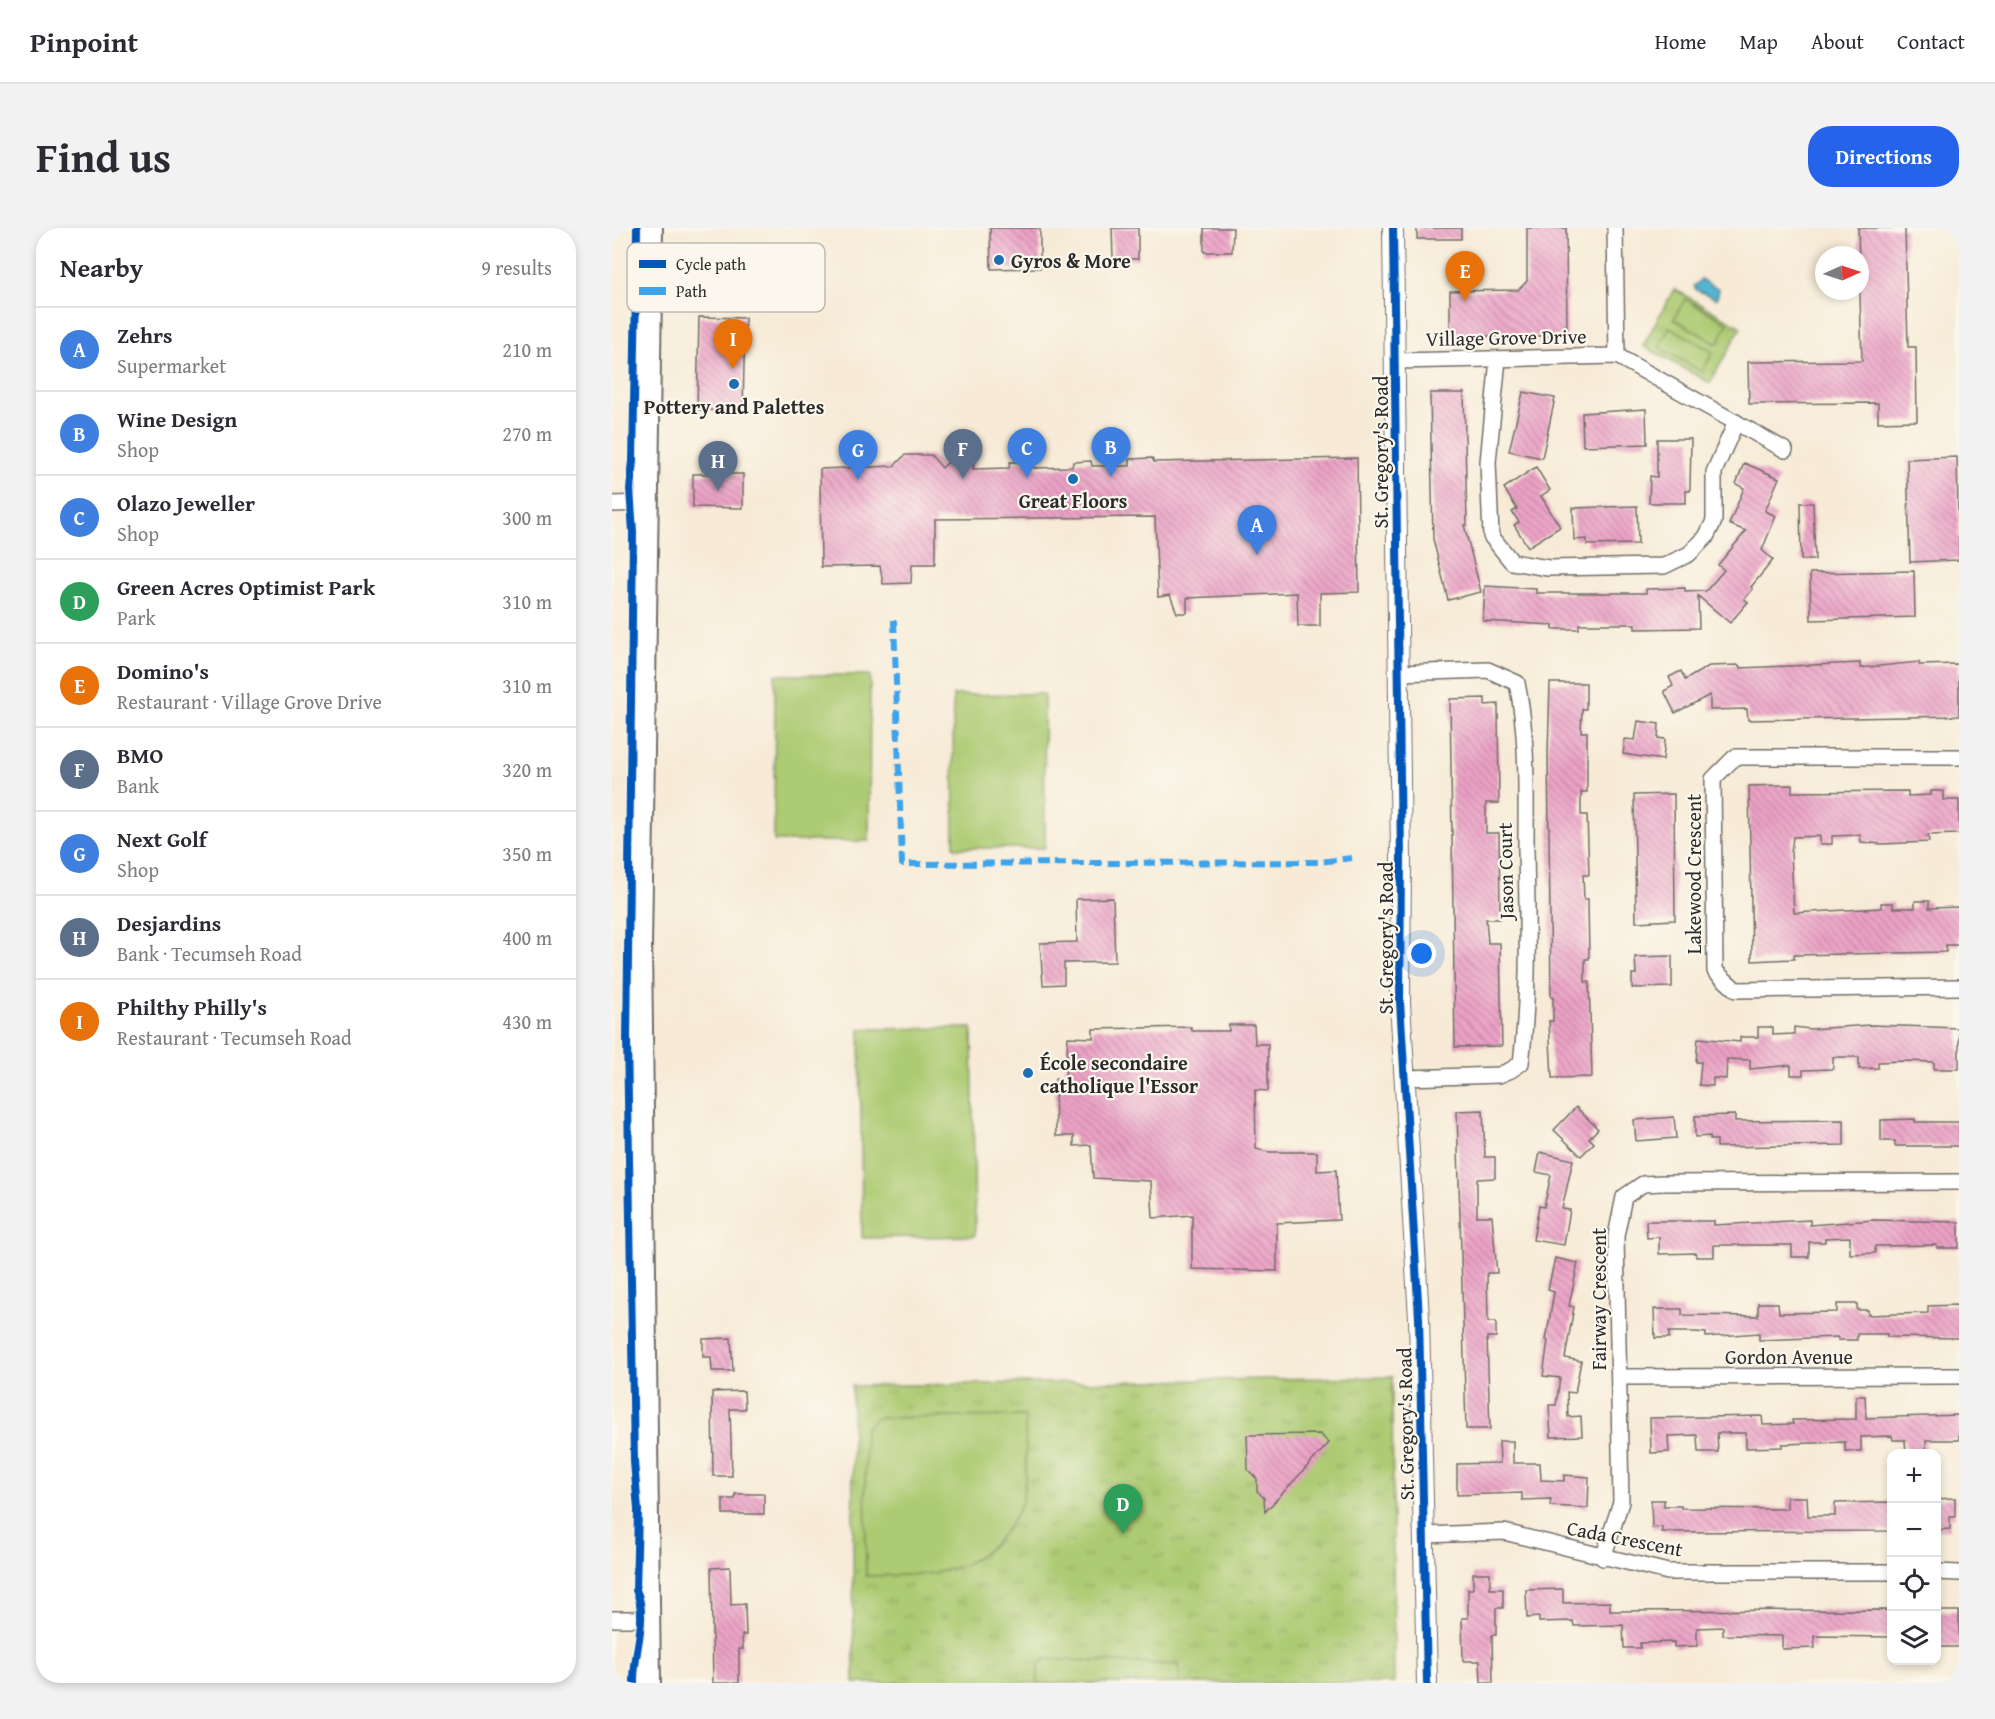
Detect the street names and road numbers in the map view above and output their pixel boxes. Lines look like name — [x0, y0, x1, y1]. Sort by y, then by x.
street label: Village Grove Drive — [1425, 321, 1587, 353]
street label: St. Gregory's Road — [1366, 375, 1395, 528]
street label: Lakewood Crescent — [1679, 794, 1708, 954]
street label: Jason Court — [1490, 822, 1520, 923]
street label: St. Gregory's Road — [1371, 861, 1400, 1014]
street label: Fairway Crescent — [1584, 1228, 1613, 1370]
street label: Gordon Avenue — [1725, 1342, 1853, 1371]
street label: St. Gregory's Road — [1389, 1347, 1421, 1501]
street label: Cada Crescent — [1565, 1513, 1685, 1563]

